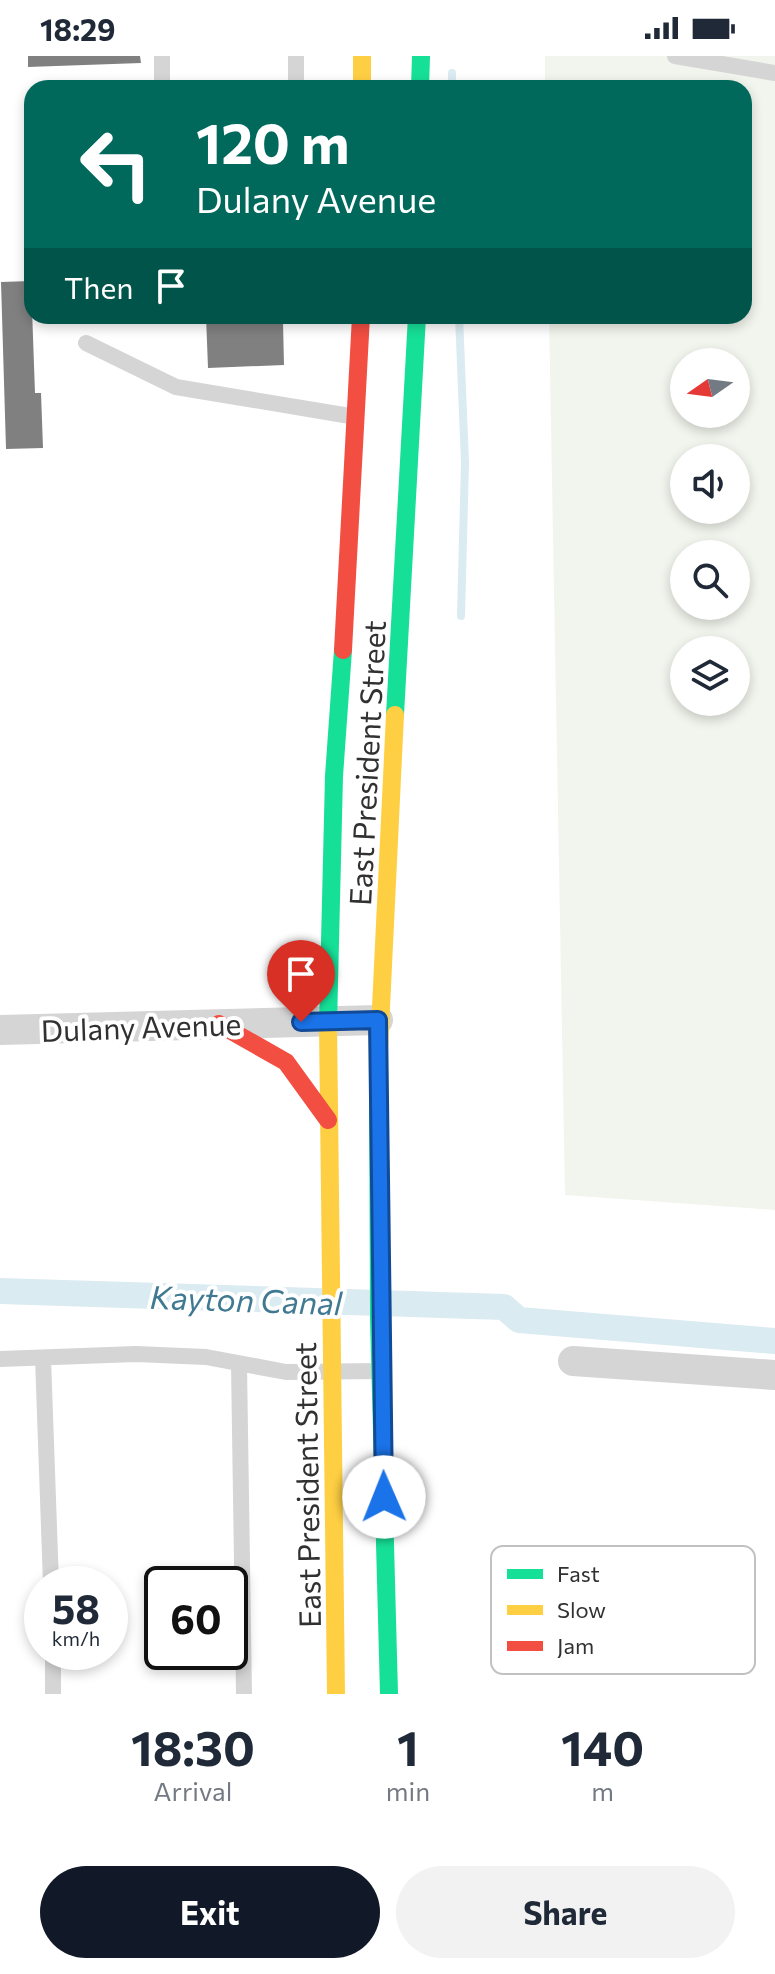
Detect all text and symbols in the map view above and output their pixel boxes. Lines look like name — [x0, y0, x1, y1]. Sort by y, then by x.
text: 18:29 — [40, 10, 115, 47]
text: 120 m — [196, 107, 350, 176]
icon: left — [64, 112, 168, 216]
text: Dulany Avenue — [196, 176, 436, 220]
icon: arrive — [149, 264, 193, 308]
text: Then — [64, 268, 133, 305]
north arrow — [670, 348, 750, 428]
map controls — [670, 348, 750, 716]
button: sound — [670, 444, 750, 524]
button: search — [670, 540, 750, 620]
street label: East President Street — [340, 619, 392, 907]
button: layers — [670, 636, 750, 716]
pin — [267, 940, 335, 1022]
icon: arrive — [279, 952, 323, 996]
street label: Dulany Avenue — [40, 1004, 242, 1048]
water label: Kayton Canal — [149, 1276, 344, 1322]
street label: East President Street — [285, 1342, 327, 1628]
position arrow — [342, 1455, 426, 1539]
legend — [491, 1546, 755, 1674]
text: Fast — [557, 1560, 600, 1587]
speed limit sign: 60 — [144, 1566, 248, 1670]
text: 58 — [52, 1583, 100, 1632]
text: Slow — [557, 1596, 606, 1623]
text: km/h — [52, 1626, 100, 1650]
text: Jam — [557, 1632, 594, 1659]
text: 18:30 — [131, 1717, 255, 1776]
text: 1 — [397, 1717, 419, 1776]
text: 140 — [561, 1717, 644, 1776]
text: Arrival — [154, 1775, 232, 1806]
text: min — [386, 1775, 430, 1806]
text: m — [591, 1775, 614, 1806]
button: Exit — [40, 1866, 380, 1958]
button: Share — [396, 1866, 735, 1958]

